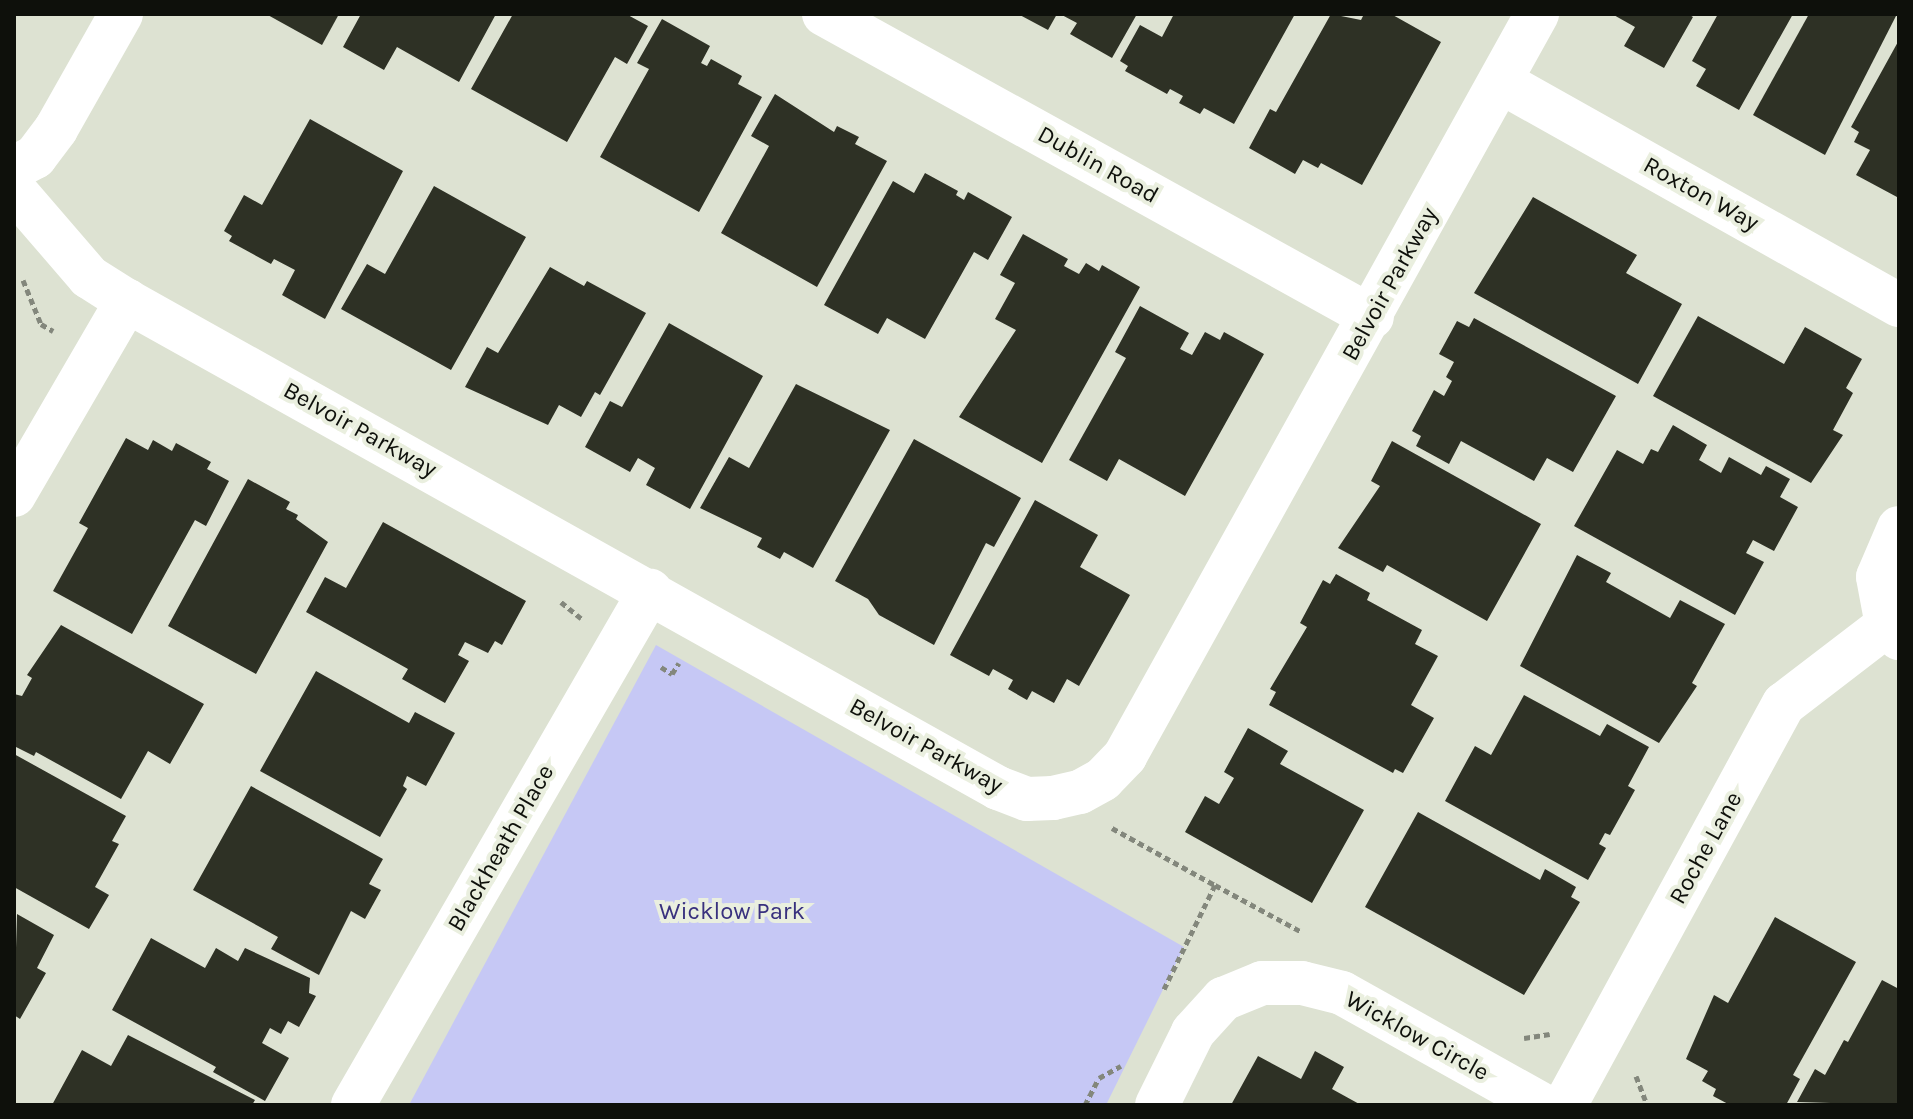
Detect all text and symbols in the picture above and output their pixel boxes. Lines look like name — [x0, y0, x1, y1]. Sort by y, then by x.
street label: Dublin Road — [1032, 120, 1164, 210]
street label: Roxton Way — [1638, 151, 1764, 237]
street label: Belvoir Parkway — [1336, 202, 1444, 366]
street label: Belvoir Parkway — [278, 376, 442, 484]
street label: Belvoir Parkway — [844, 692, 1008, 800]
street label: Blackheath Place — [442, 759, 560, 937]
street label: Roche Lane — [1663, 787, 1749, 909]
park label: Wicklow Park — [659, 898, 805, 926]
street label: Wicklow Circle — [1340, 985, 1494, 1087]

